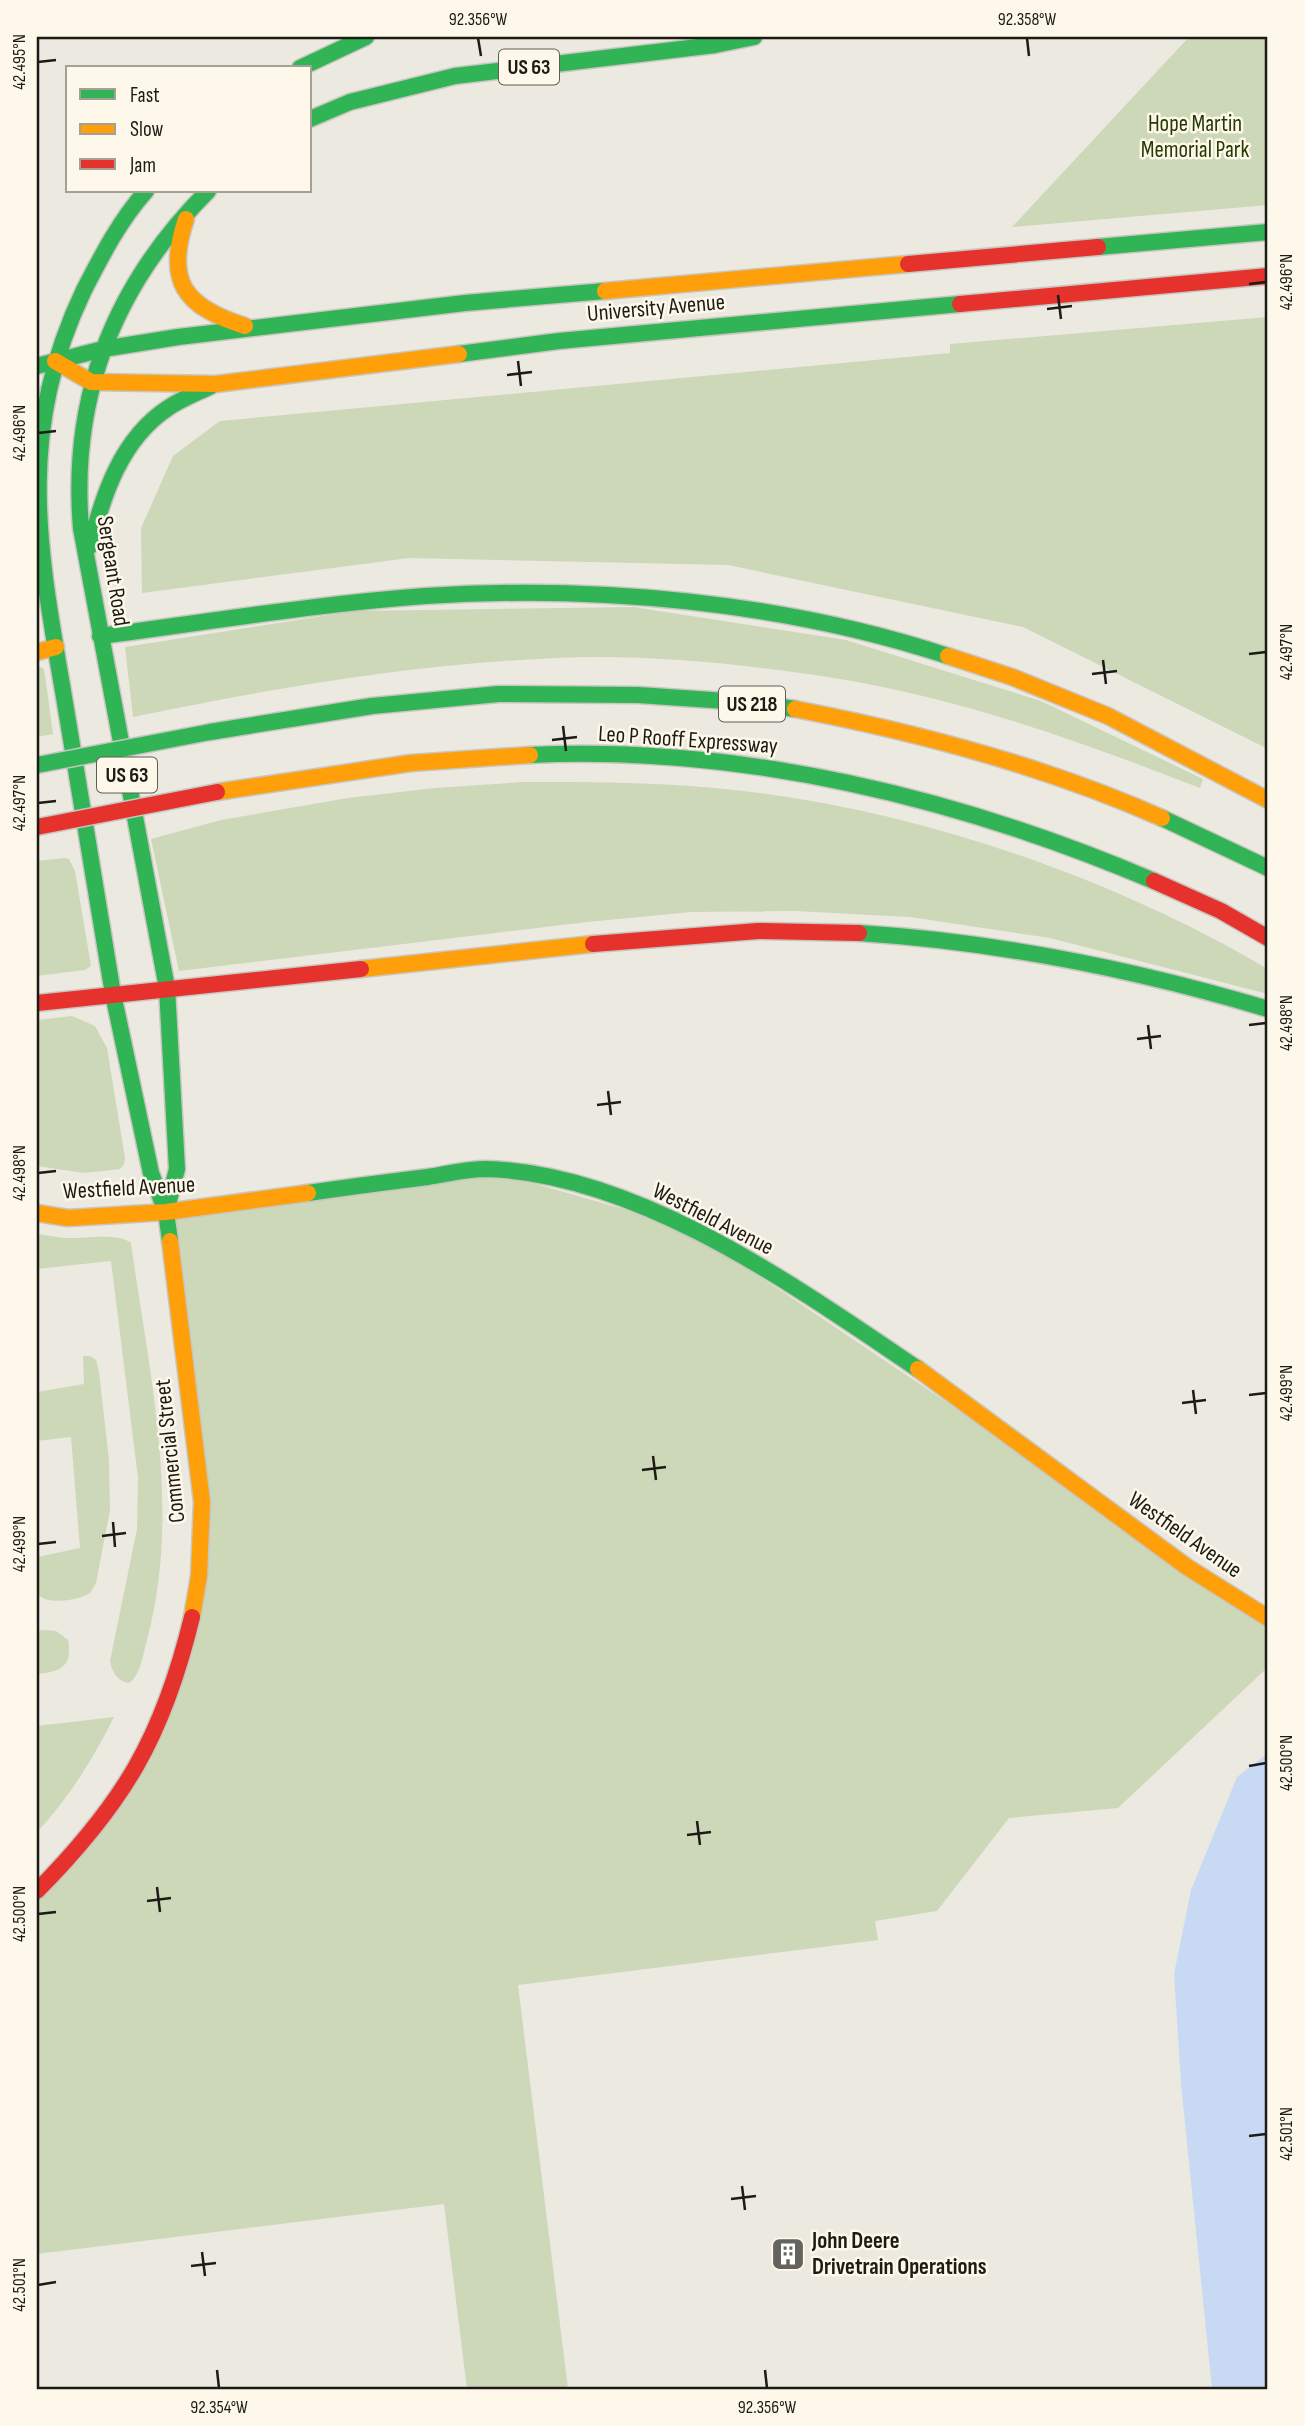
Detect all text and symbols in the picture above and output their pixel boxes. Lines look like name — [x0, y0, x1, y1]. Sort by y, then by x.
text: 92.356°W — [449, 9, 508, 30]
text: 92.358°W — [998, 9, 1056, 30]
text: 42.495°N — [9, 34, 30, 90]
road number: US 63 — [499, 50, 559, 84]
legend — [66, 66, 312, 192]
text: Fast — [130, 83, 160, 108]
park label: Hope Martin Memorial Park — [1141, 110, 1249, 164]
text: Slow — [130, 117, 164, 142]
text: Jam — [129, 153, 156, 178]
text: 42.496°N — [1276, 254, 1297, 310]
street label: University Avenue — [586, 288, 726, 328]
text: 42.496°N — [9, 405, 30, 461]
street label: Sergeant Road — [90, 514, 136, 628]
text: 42.497°N — [1276, 624, 1297, 680]
road number: US 218 — [719, 686, 785, 722]
street label: Leo P Rooff Expressway — [597, 720, 779, 760]
road number: US 63 — [97, 758, 157, 792]
text: 42.497°N — [9, 775, 30, 831]
text: 42.498°N — [1276, 995, 1297, 1051]
text: 42.498°N — [9, 1145, 30, 1201]
street label: Westfield Avenue — [62, 1171, 196, 1205]
street label: Westfield Avenue — [648, 1177, 778, 1261]
text: 42.499°N — [1276, 1365, 1297, 1421]
street label: Commercial Street — [149, 1378, 191, 1524]
street label: Westfield Avenue — [1123, 1486, 1247, 1584]
text: 42.499°N — [9, 1516, 30, 1572]
text: 42.500°N — [1276, 1735, 1297, 1791]
text: 42.500°N — [9, 1886, 30, 1942]
text: 42.501°N — [1276, 2107, 1297, 2161]
place label: John Deere Drivetrain Operations — [811, 2227, 987, 2281]
building icon: John Deere Drivetrain Operations — [769, 2235, 807, 2273]
text: 42.501°N — [9, 2258, 30, 2312]
text: 92.354°W — [190, 2397, 248, 2418]
text: 92.356°W — [738, 2397, 797, 2418]

